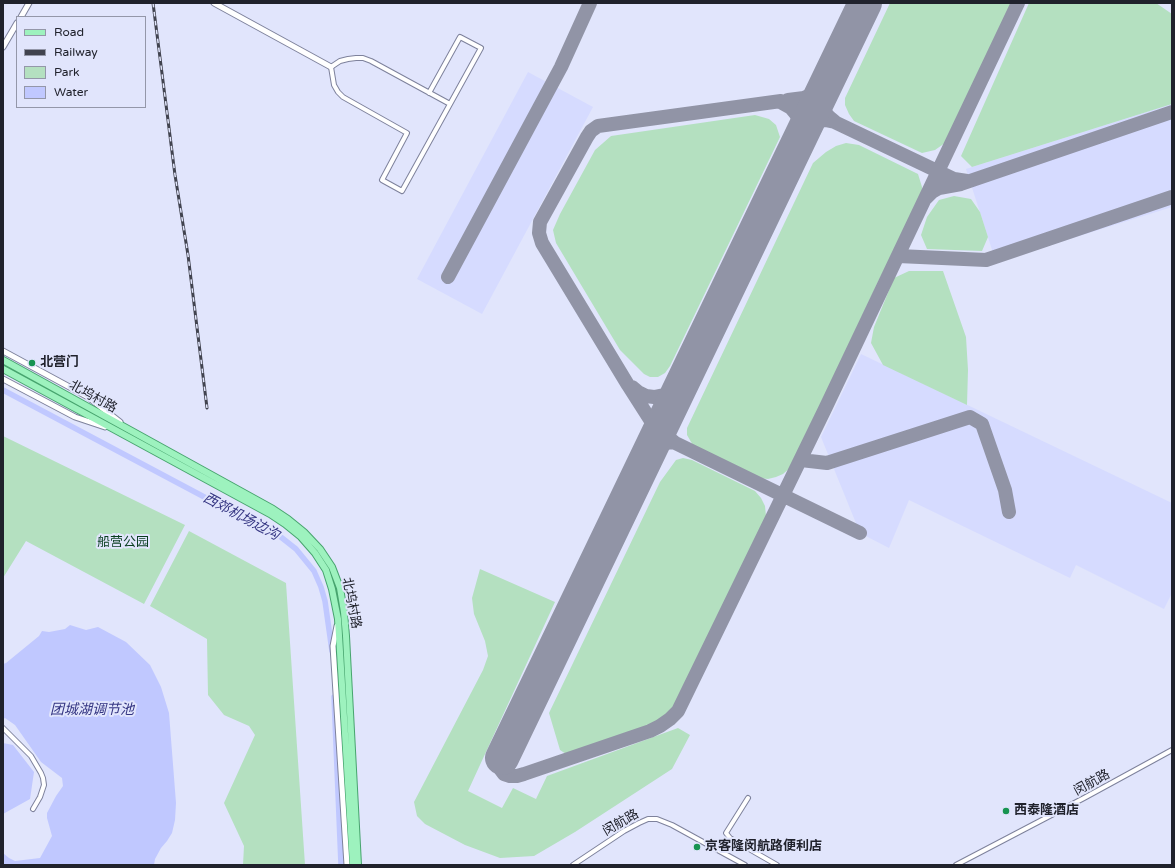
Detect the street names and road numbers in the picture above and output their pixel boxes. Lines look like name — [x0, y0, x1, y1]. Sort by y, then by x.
street label: 北坞村路 — [66, 378, 120, 416]
street label: 北坞村路 — [338, 576, 364, 630]
street label: 闵航路 — [1071, 767, 1113, 799]
street label: 闵航路 — [600, 806, 642, 840]

